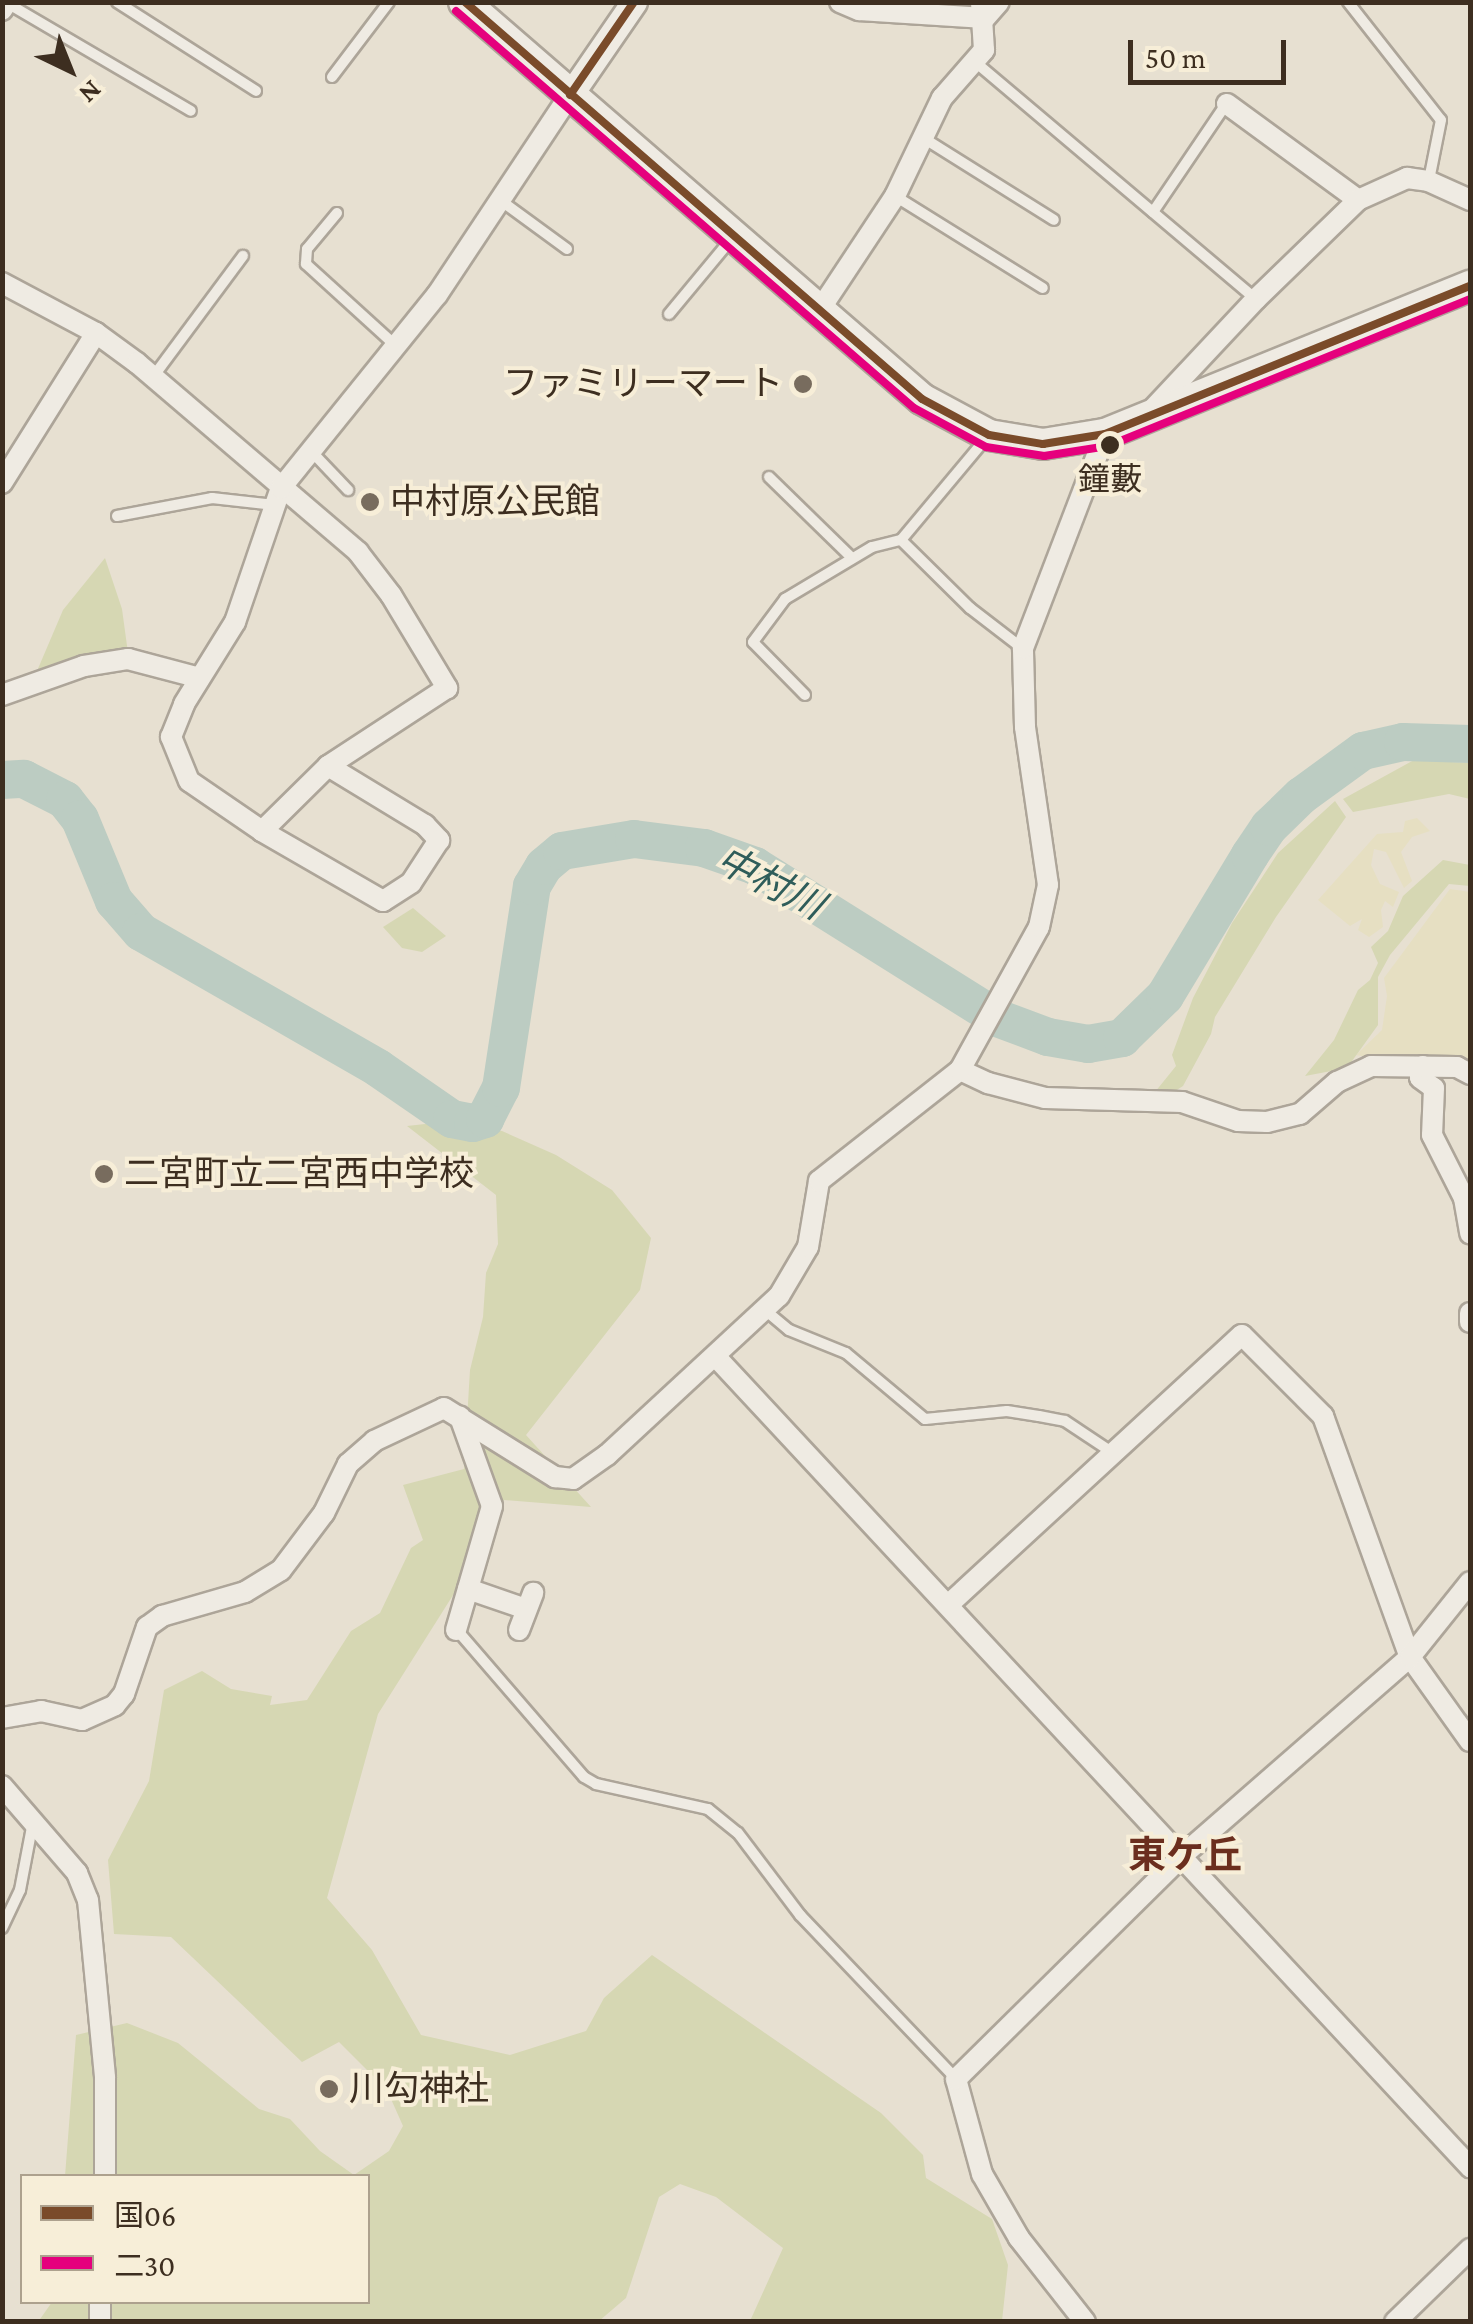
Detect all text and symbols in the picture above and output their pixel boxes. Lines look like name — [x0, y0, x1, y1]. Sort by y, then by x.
north arrow — [20, 20, 120, 120]
scale bar — [1133, 20, 1290, 82]
text: 50 m — [1145, 41, 1206, 74]
text: N — [73, 74, 108, 110]
place label: ファミリーマート — [503, 363, 783, 405]
marker: ファミリーマート — [792, 373, 814, 395]
marker: 鐘藪 — [1100, 435, 1120, 455]
place label: 鐘藪 — [1078, 460, 1142, 498]
place label: 中村原公民館 — [390, 481, 600, 523]
marker: 中村原公民館 — [359, 491, 381, 513]
water label: 中村川 — [709, 837, 831, 929]
place label: 二宮町立二宮西中学校 — [124, 1153, 474, 1195]
marker: 二宮町立二宮西中学校 — [93, 1163, 115, 1185]
district label: 東ケ丘 — [1128, 1833, 1242, 1879]
place label: 川勾神社 — [349, 2068, 489, 2110]
marker: 川勾神社 — [318, 2078, 340, 2100]
legend — [20, 2174, 370, 2304]
text: 国06 — [114, 2199, 176, 2232]
text: 二30 — [114, 2249, 175, 2282]

